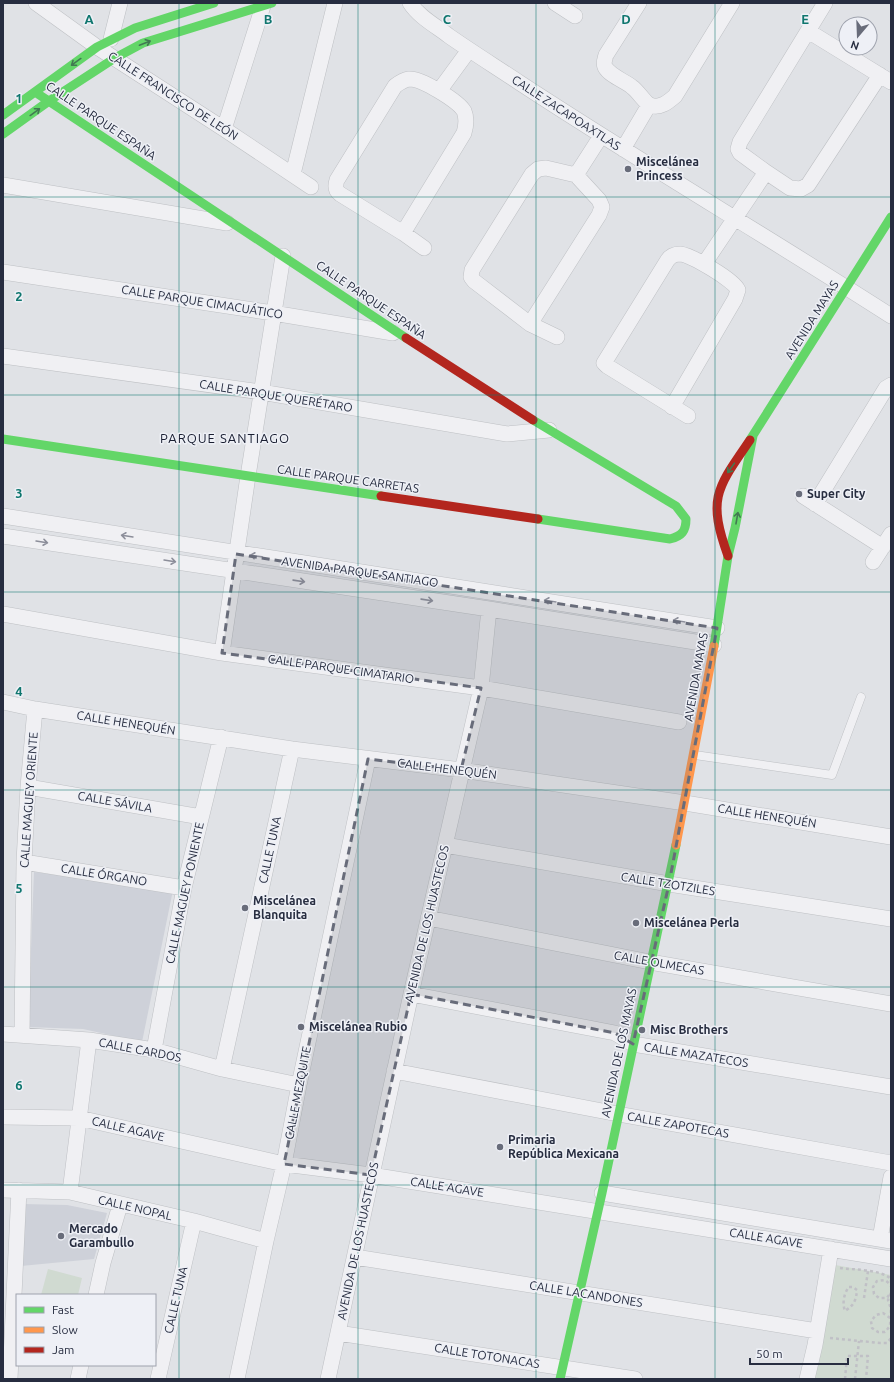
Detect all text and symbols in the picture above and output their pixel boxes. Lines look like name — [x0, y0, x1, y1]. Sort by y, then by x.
text: A — [84, 12, 94, 26]
text: B — [264, 12, 273, 26]
text: C — [443, 12, 452, 26]
text: D — [621, 12, 631, 26]
text: E — [801, 12, 809, 26]
north arrow — [838, 16, 878, 56]
text: N — [849, 38, 861, 52]
one-way arrow — [138, 39, 150, 47]
street label: CALLE FRANCISCO DE LEÓN — [106, 49, 241, 142]
one-way arrow — [71, 57, 82, 66]
street label: CALLE ZACAPOAXTLAS — [510, 73, 623, 153]
street label: CALLE PARQUE ESPAÑA — [44, 79, 159, 162]
text: 1 — [15, 91, 23, 105]
one-way arrow — [29, 108, 40, 116]
place label: Miscelánea Princess — [636, 155, 699, 182]
marker: Miscelánea Princess — [623, 164, 633, 174]
street label: CALLE PARQUE ESPAÑA — [314, 258, 429, 341]
street label: AVENIDA MAYAS — [782, 278, 841, 361]
street label: CALLE PARQUE CIMACUÁTICO — [120, 282, 284, 321]
text: 2 — [15, 289, 23, 303]
street label: CALLE PARQUE QUERÉTARO — [199, 377, 354, 414]
district label: PARQUE SANTIAGO — [160, 431, 290, 446]
street label: CALLE PARQUE CARRETAS — [276, 462, 420, 495]
one-way arrow — [727, 462, 735, 473]
text: 3 — [15, 486, 23, 500]
place label: Super City — [807, 487, 866, 500]
marker: Super City — [794, 489, 804, 499]
one-way arrow — [733, 512, 741, 525]
one-way arrow — [121, 532, 134, 540]
one-way arrow — [35, 538, 48, 546]
one-way arrow — [249, 552, 262, 560]
street label: AVENIDA PARQUE SANTIAGO — [281, 554, 439, 589]
one-way arrow — [163, 558, 176, 566]
one-way arrow — [292, 577, 305, 585]
one-way arrow — [420, 596, 433, 604]
one-way arrow — [544, 596, 557, 604]
one-way arrow — [673, 617, 686, 625]
street label: AVENIDA MAYAS — [681, 632, 710, 722]
street label: CALLE PARQUE CIMATARIO — [267, 652, 415, 685]
text: 4 — [15, 684, 23, 698]
street label: CALLE HENEQUÉN — [76, 708, 177, 737]
street label: CALLE MAGUEY ORIENTE — [17, 731, 40, 868]
street label: CALLE HENEQUÉN — [397, 756, 498, 781]
street label: CALLE SÁVILA — [77, 789, 154, 815]
street label: CALLE HENEQUÉN — [717, 801, 818, 830]
street label: CALLE TUNA — [256, 815, 283, 885]
street label: CALLE MAGUEY PONIENTE — [163, 821, 206, 965]
street label: AVENIDA DE LOS HUASTECOS — [402, 844, 451, 1004]
street label: CALLE ÓRGANO — [60, 861, 148, 888]
street label: CALLE TZOTZILES — [620, 870, 716, 897]
text: 5 — [15, 881, 23, 895]
place label: Miscelánea Blanquita — [253, 894, 316, 921]
marker: Miscelánea Blanquita — [240, 903, 250, 913]
place label: Miscelánea Perla — [644, 916, 739, 929]
marker: Miscelánea Perla — [631, 918, 641, 928]
street label: CALLE OLMECAS — [613, 948, 705, 977]
street label: AVENIDA DE LOS MAYAS — [598, 987, 639, 1119]
place label: Miscelánea Rubio — [309, 1020, 407, 1033]
marker: Miscelánea Rubio — [296, 1022, 306, 1032]
place label: Misc Brothers — [650, 1023, 728, 1036]
marker: Misc Brothers — [637, 1025, 647, 1035]
street label: CALLE CARDOS — [98, 1035, 183, 1064]
street label: CALLE MAZATECOS — [643, 1040, 749, 1069]
street label: CALLE MEZQUITE — [282, 1045, 313, 1141]
text: 6 — [15, 1078, 23, 1092]
street label: CALLE ZAPOTECAS — [626, 1109, 730, 1140]
street label: CALLE AGAVE — [90, 1114, 166, 1143]
place label: Primaria República Mexicana — [508, 1133, 619, 1160]
marker: Primaria República Mexicana — [495, 1142, 505, 1152]
street label: AVENIDA DE LOS HUASTECOS — [334, 1161, 381, 1321]
street label: CALLE AGAVE — [409, 1174, 485, 1199]
street label: CALLE NOPAL — [97, 1193, 173, 1222]
place label: Mercado Garambullo — [69, 1222, 134, 1249]
street label: CALLE AGAVE — [728, 1225, 804, 1250]
marker: Mercado Garambullo — [56, 1231, 66, 1241]
street label: CALLE TUNA — [161, 1265, 190, 1335]
street label: CALLE LACANDONES — [528, 1278, 644, 1309]
legend — [16, 1294, 156, 1366]
text: Fast — [52, 1303, 74, 1316]
text: Slow — [52, 1323, 78, 1336]
scale bar — [750, 1340, 848, 1366]
street label: CALLE TOTONACAS — [433, 1341, 541, 1370]
text: Jam — [52, 1343, 74, 1356]
text: 50 m — [756, 1347, 783, 1360]

